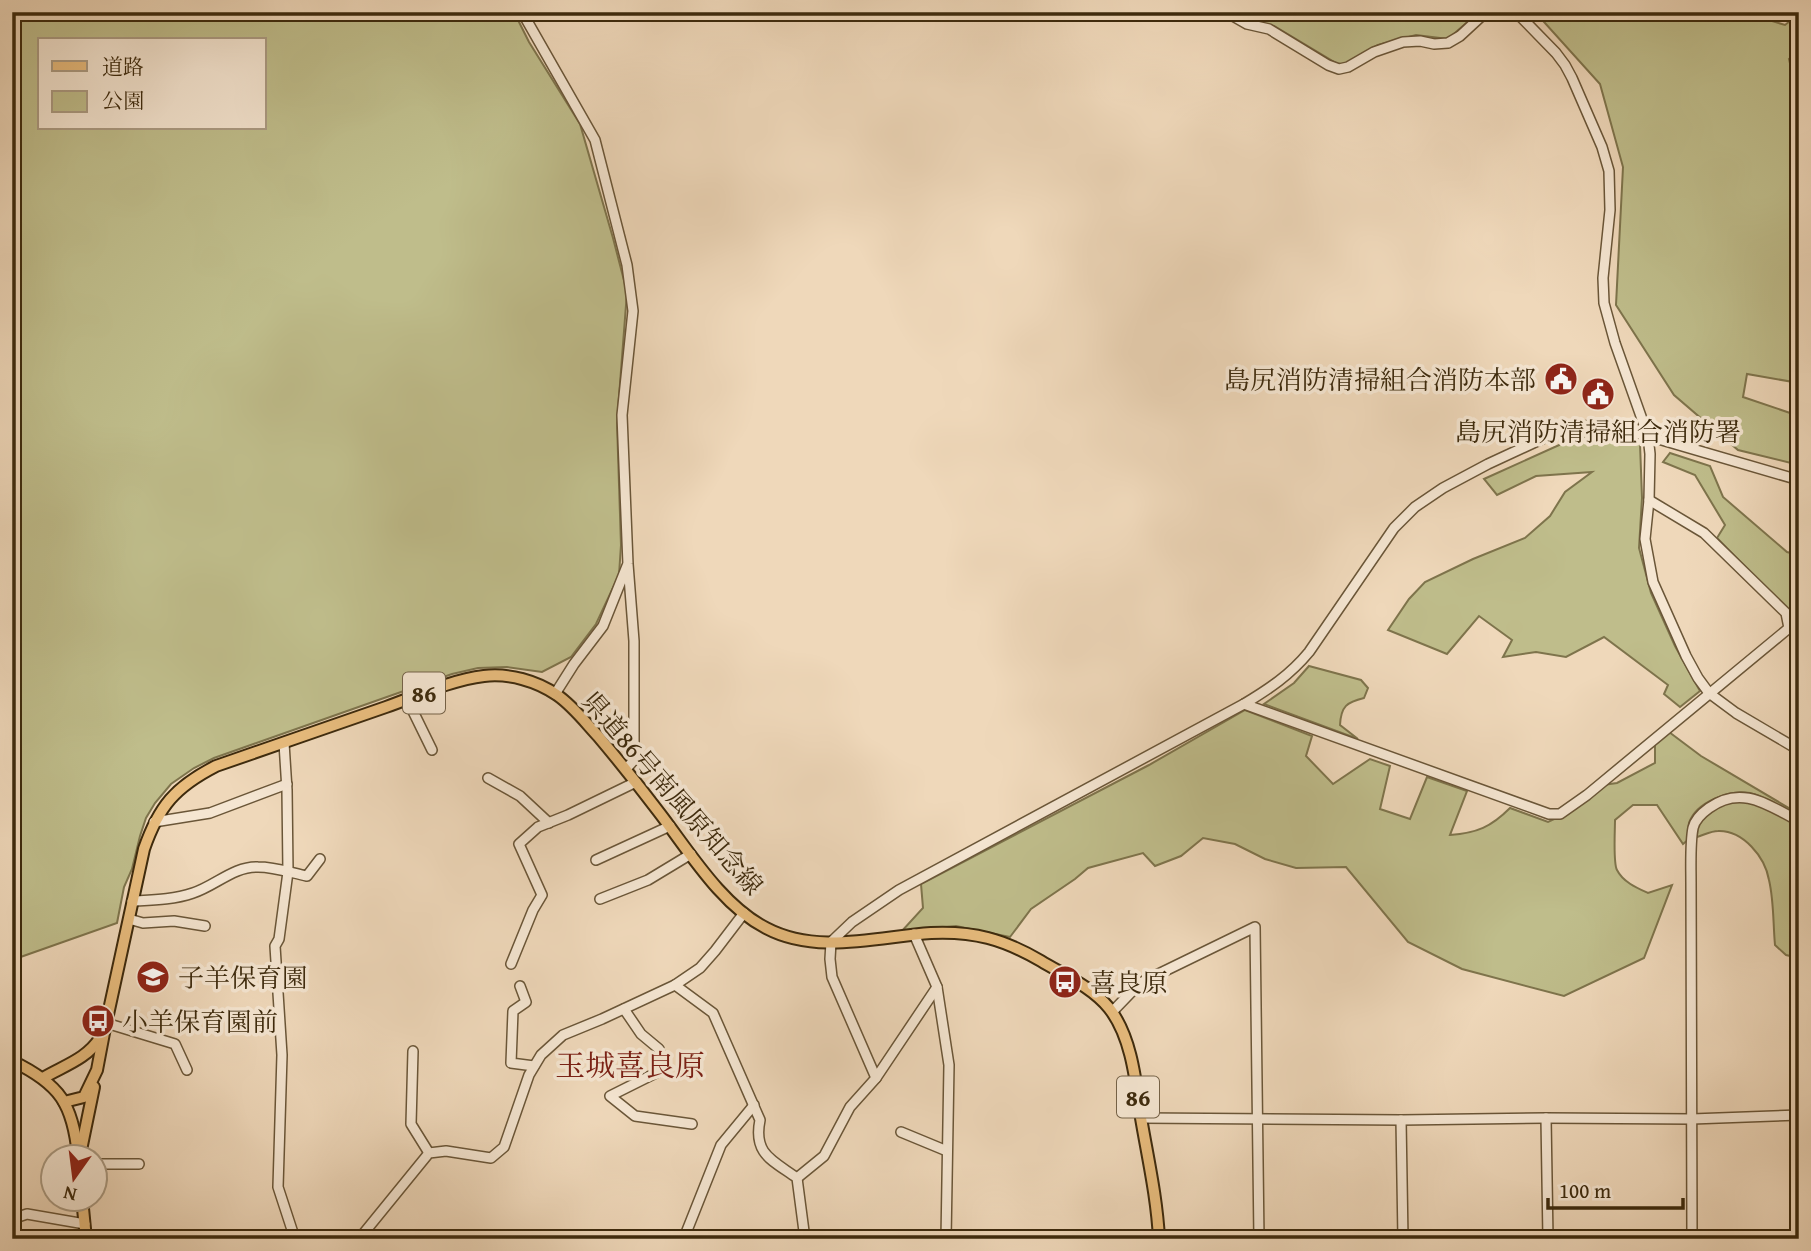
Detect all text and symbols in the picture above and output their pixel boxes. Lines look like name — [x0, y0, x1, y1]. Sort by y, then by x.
legend — [38, 38, 266, 130]
text: 道路 — [102, 51, 144, 82]
text: 公園 — [102, 85, 144, 116]
place label: 島尻消防清掃組合消防本部 — [1224, 360, 1536, 399]
public building icon: 島尻消防清掃組合消防本部 — [1542, 360, 1580, 398]
public building icon: 島尻消防清掃組合消防署 — [1579, 375, 1617, 413]
place label: 島尻消防清掃組合消防署 — [1455, 412, 1741, 451]
road number: 86 — [403, 672, 445, 714]
street label: 県道86号南風原知念線 — [573, 682, 773, 904]
school or university icon: 子羊保育園 — [134, 958, 172, 996]
place label: 子羊保育園 — [178, 958, 308, 997]
bus stop icon: 喜良原 — [1046, 963, 1084, 1001]
place label: 喜良原 — [1090, 963, 1168, 1002]
bus stop icon: 小羊保育園前 — [79, 1002, 117, 1040]
place label: 小羊保育園前 — [122, 1002, 278, 1041]
district label: 玉城喜良原 — [555, 1043, 705, 1087]
road number: 86 — [1117, 1077, 1159, 1118]
north arrow — [38, 1142, 108, 1212]
scale bar — [1548, 1167, 1683, 1211]
text: 100 m — [1559, 1175, 1611, 1206]
text: N — [60, 1179, 79, 1210]

